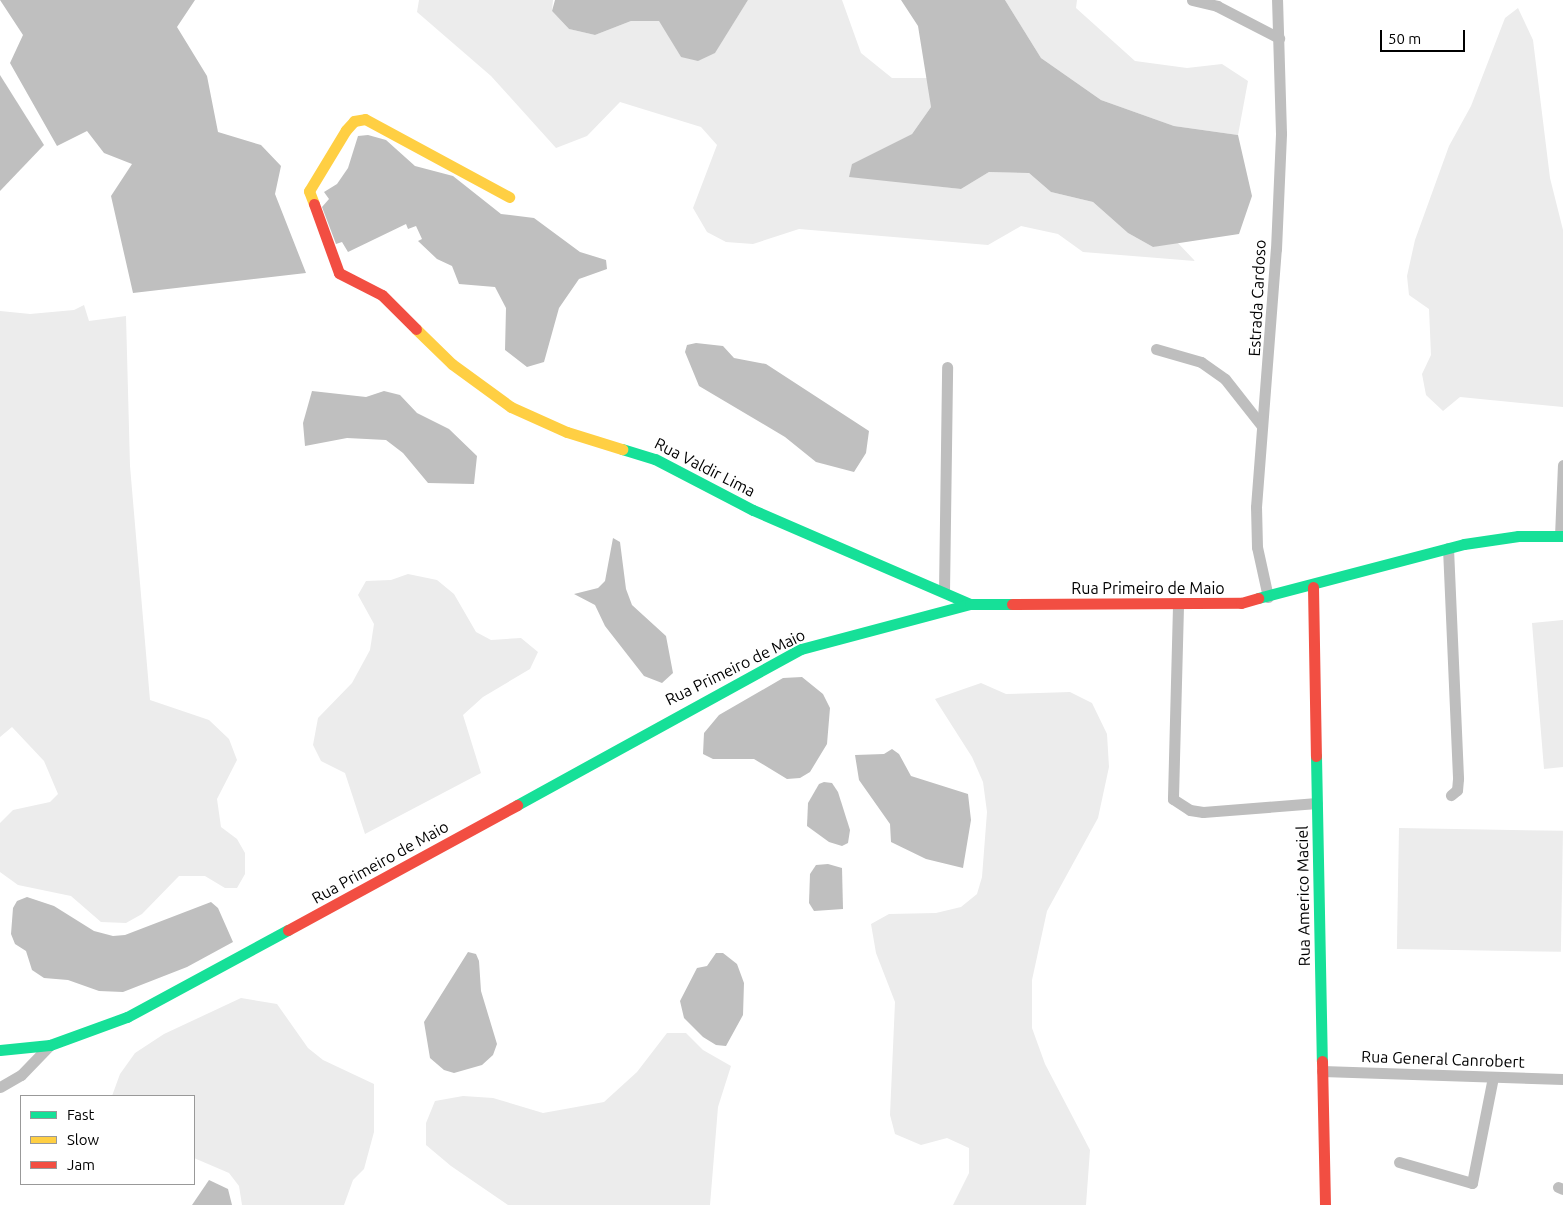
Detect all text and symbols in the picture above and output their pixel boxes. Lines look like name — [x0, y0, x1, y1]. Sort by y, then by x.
scale bar — [1383, 20, 1468, 52]
text: 50 m — [1388, 30, 1421, 47]
street label: Estrada Cardoso — [1244, 239, 1270, 357]
street label: Rua Valdir Lima — [651, 433, 759, 501]
street label: Rua Primeiro de Maio — [1071, 578, 1225, 598]
street label: Rua Primeiro de Maio — [662, 625, 808, 709]
street label: Rua Primeiro de Maio — [308, 816, 452, 908]
street label: Rua Americo Maciel — [1292, 825, 1314, 967]
street label: Rua General Canrobert — [1361, 1047, 1525, 1071]
legend — [20, 1095, 195, 1185]
text: Fast — [67, 1106, 94, 1123]
text: Slow — [67, 1131, 99, 1148]
text: Jam — [67, 1156, 95, 1173]

